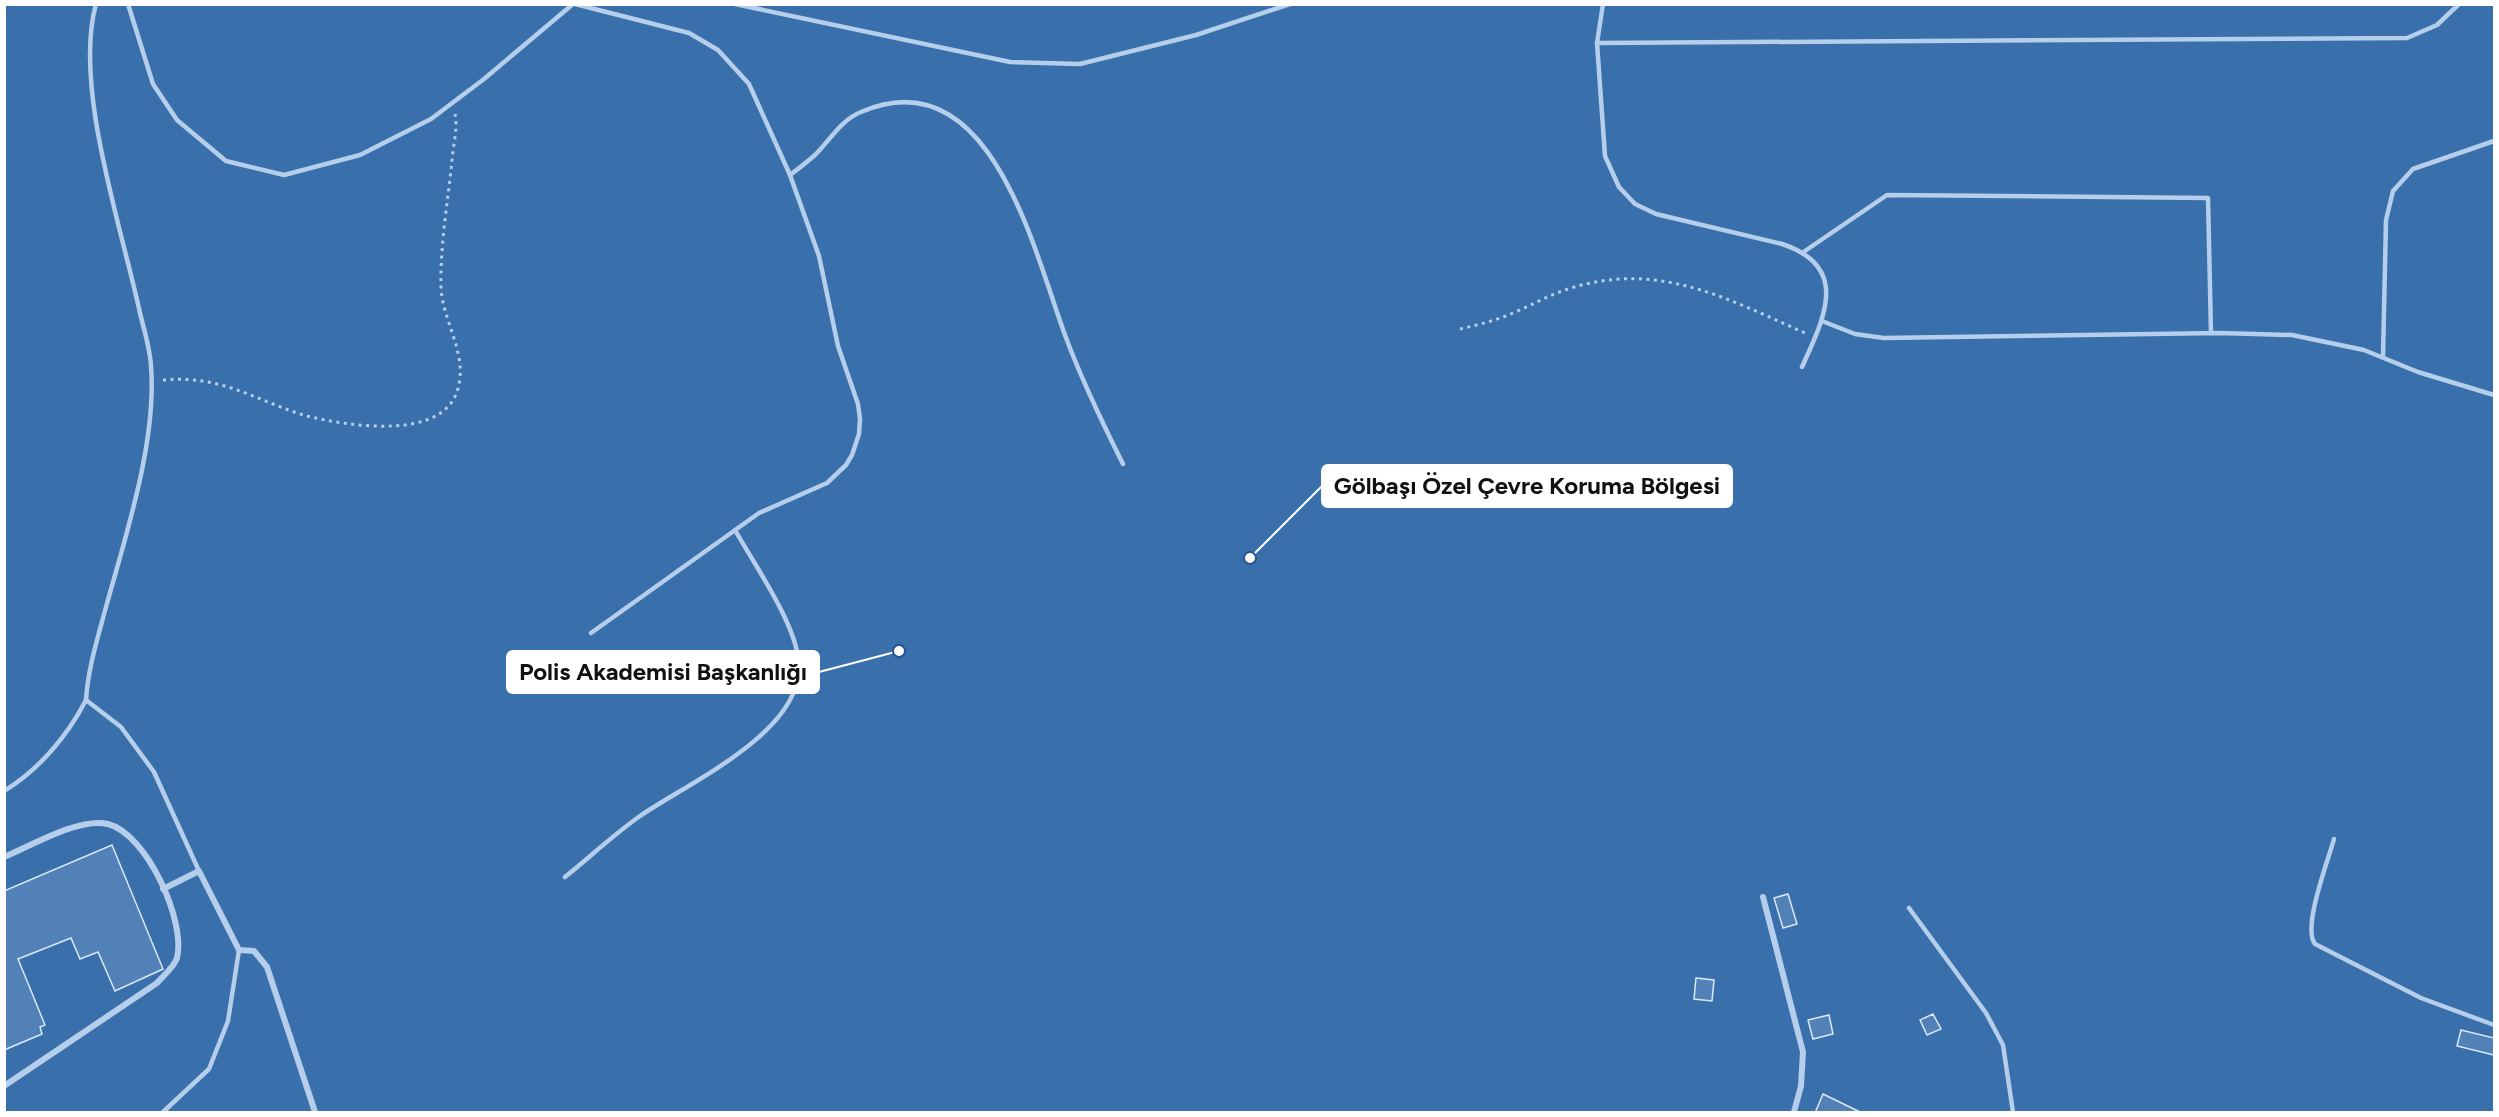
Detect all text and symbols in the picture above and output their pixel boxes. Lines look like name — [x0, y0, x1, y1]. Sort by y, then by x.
callout: Gölbaşı Özel Çevre Koruma Bölgesi — [1322, 465, 1732, 507]
text: Gölbaşı Özel Çevre Koruma Bölgesi — [1334, 471, 1720, 500]
callout: Polis Akademisi Başkanlığı — [507, 651, 819, 693]
text: Polis Akademisi Başkanlığı — [519, 657, 807, 686]

